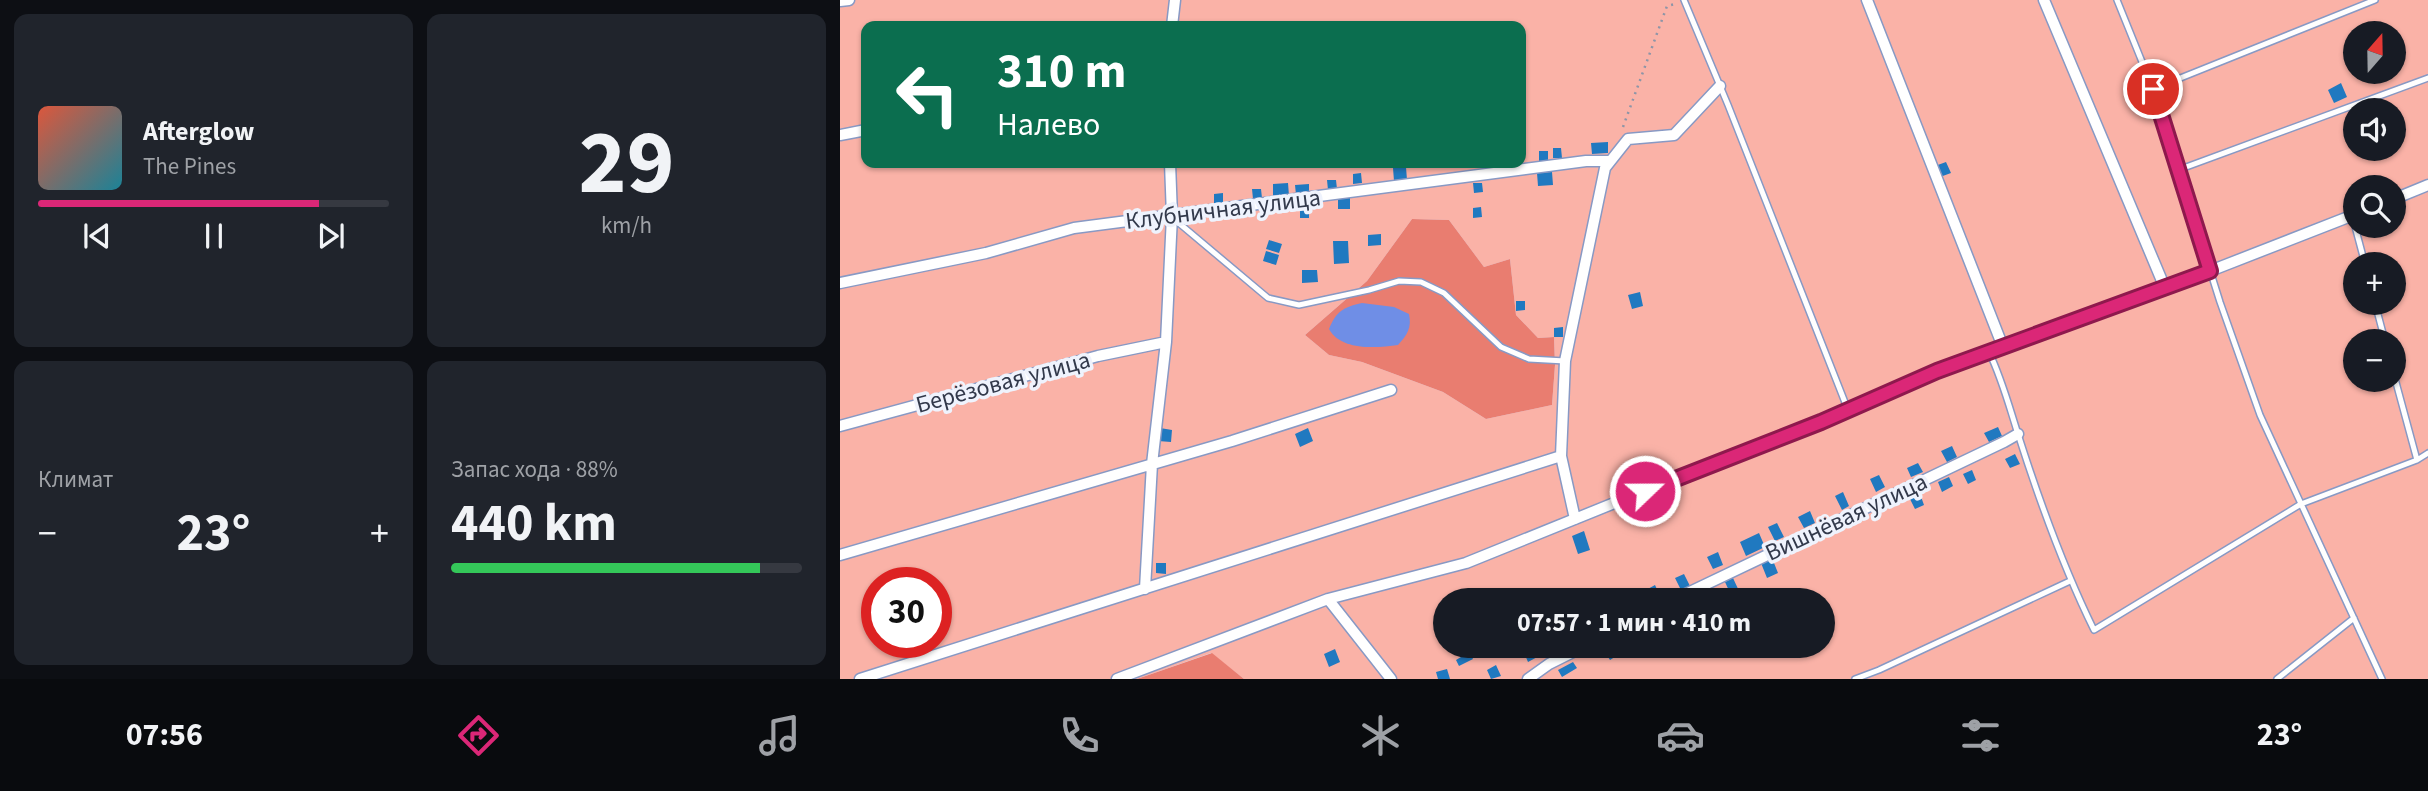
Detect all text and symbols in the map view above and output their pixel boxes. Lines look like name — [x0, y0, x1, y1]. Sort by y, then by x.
north arrow — [2343, 21, 2406, 84]
map controls — [2343, 21, 2406, 392]
text: 310 m — [997, 37, 1126, 107]
icon: left — [882, 49, 973, 140]
pin — [2123, 59, 2183, 119]
icon: arrive — [2134, 70, 2172, 108]
button: sound — [2343, 98, 2406, 161]
text: 29 — [578, 99, 675, 228]
text: Налево — [997, 102, 1100, 148]
text: Afterglow — [143, 113, 254, 150]
text: The Pines — [143, 150, 236, 183]
button: search — [2343, 175, 2406, 238]
street label: Клубничная улица — [1123, 180, 1323, 239]
text: km/h — [601, 209, 652, 242]
icon: previous — [78, 217, 116, 255]
icon: pause — [195, 217, 233, 255]
icon: next — [312, 217, 350, 255]
button: + — [2343, 252, 2406, 315]
button: − — [2343, 329, 2406, 392]
street label: Берёзовая улица — [912, 342, 1094, 423]
text: Запас хода · 88% — [451, 453, 618, 486]
position arrow — [1608, 454, 1682, 528]
text: Климат — [38, 463, 113, 496]
street label: Вишнёвая улица — [1759, 465, 1933, 570]
text: 440 km — [451, 487, 617, 561]
text: 23° — [177, 497, 250, 571]
text: − — [38, 507, 57, 561]
text: + — [370, 507, 389, 561]
speed limit sign: 30 — [861, 567, 952, 658]
text: 07:57 · 1 мин · 410 m — [1517, 604, 1751, 641]
icon: directions — [454, 711, 503, 760]
icon: music — [755, 711, 804, 760]
icon: phone — [1055, 711, 1104, 760]
icon: climate — [1356, 711, 1405, 760]
icon: car — [1656, 711, 1705, 760]
icon: filters — [1956, 711, 2005, 760]
text: 07:56 — [126, 712, 203, 758]
text: 23° — [2257, 712, 2302, 758]

